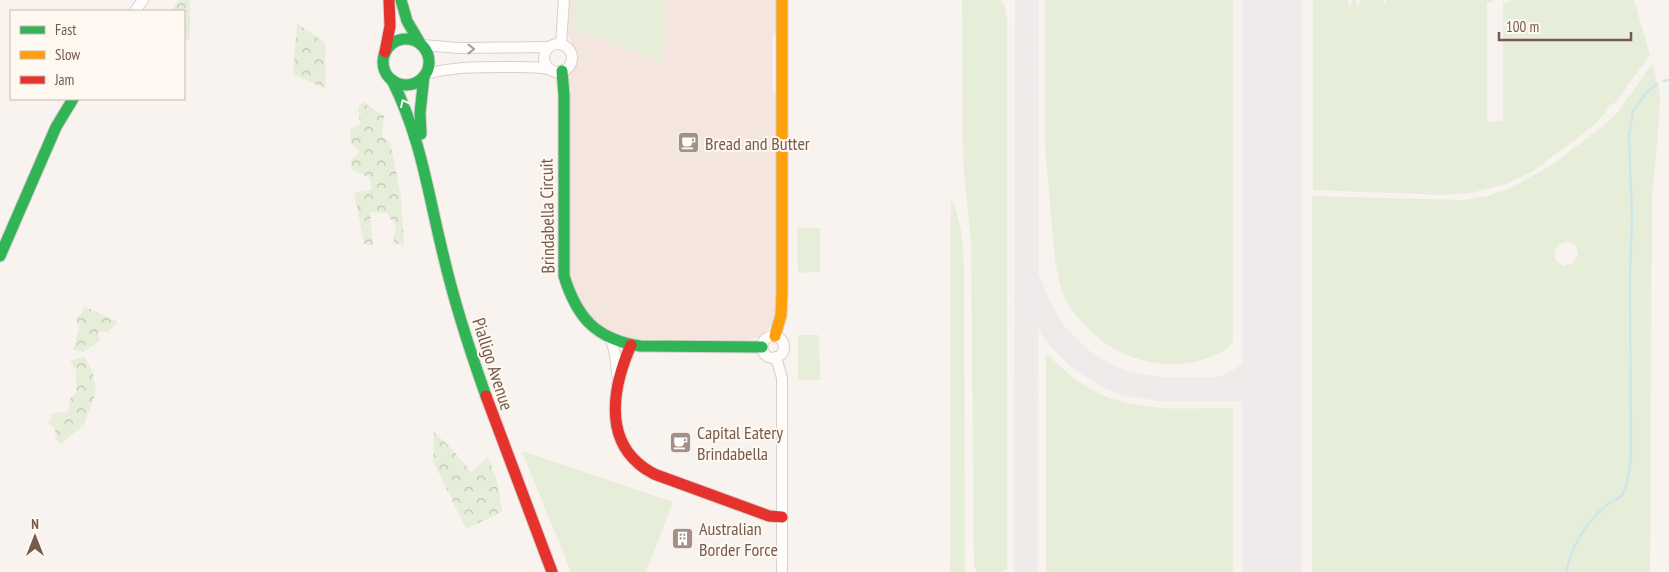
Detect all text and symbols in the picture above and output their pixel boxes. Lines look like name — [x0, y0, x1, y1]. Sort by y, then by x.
legend — [10, 10, 185, 100]
scale bar — [1499, 10, 1632, 42]
text: 100 m — [1506, 17, 1539, 36]
text: Fast — [55, 20, 76, 39]
one-way arrow — [467, 43, 475, 54]
text: Slow — [55, 45, 80, 64]
text: Jam — [54, 70, 74, 89]
one-way arrow — [400, 99, 410, 108]
cafe icon: Bread and Butter — [677, 131, 701, 155]
place label: Bread and Butter — [705, 132, 810, 155]
street label: Brindabella Circuit — [534, 158, 560, 274]
street label: Pialligo Avenue — [467, 315, 519, 413]
place label: Capital Eatery Brindabella — [697, 421, 783, 465]
cafe icon: Capital Eatery Brindabella — [669, 430, 693, 454]
north arrow — [10, 512, 60, 562]
text: N — [31, 515, 39, 533]
place label: Australian Border Force — [699, 517, 778, 561]
building icon: Australian Border Force — [671, 526, 695, 550]

